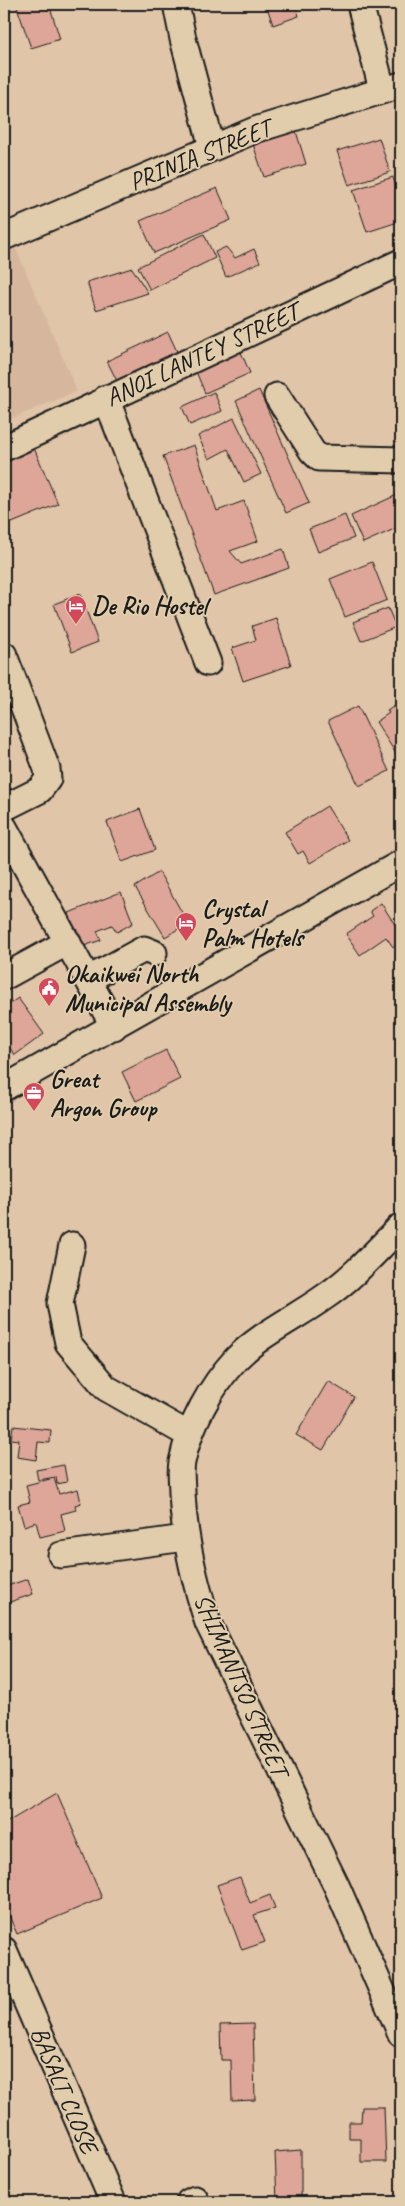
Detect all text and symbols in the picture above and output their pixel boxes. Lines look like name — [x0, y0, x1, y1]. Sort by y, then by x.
street label: PRINIA STREET — [124, 110, 281, 198]
street label: ANOI LANTEY STREET — [100, 293, 310, 414]
place label: De Rio Hostel — [92, 590, 212, 622]
hotel icon: De Rio Hostel — [64, 594, 88, 625]
place label: Crystal Palm Hotels — [202, 893, 305, 954]
hotel icon: Crystal Palm Hotels — [174, 911, 198, 942]
place label: Okaikwei North Municipal Assembly — [65, 958, 233, 1019]
public building icon: Okaikwei North Municipal Assembly — [37, 976, 61, 1007]
place label: Great Argon Group — [50, 1063, 159, 1124]
office icon: Great Argon Group — [22, 1081, 46, 1112]
street label: SHIMANTSO STREET — [186, 1589, 298, 1786]
street label: BASALT CLOSE — [23, 2022, 106, 2161]

